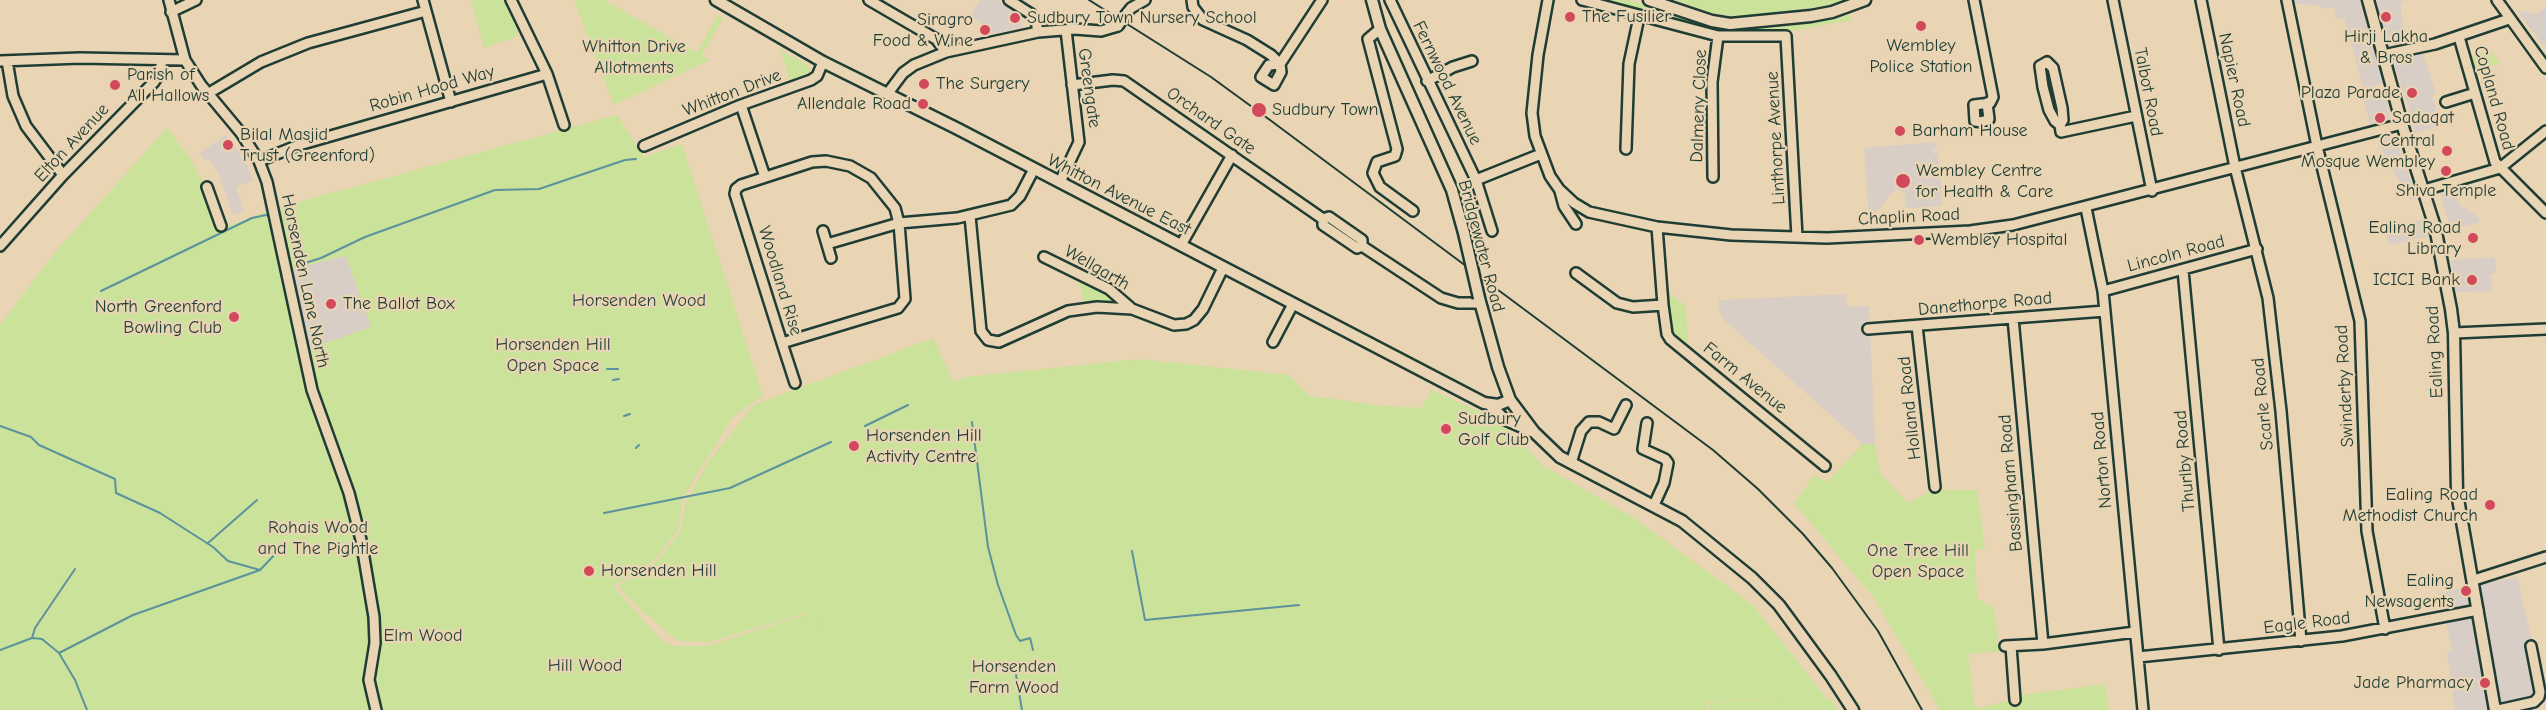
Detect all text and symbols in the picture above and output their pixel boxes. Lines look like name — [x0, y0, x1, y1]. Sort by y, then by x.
place label: The Fusilier — [1582, 6, 1671, 28]
place label: Sudbury Town Nursery School — [1027, 7, 1257, 29]
place label: Siragro Food & Wine — [873, 9, 973, 52]
marker: The Fusilier — [1563, 10, 1577, 24]
marker: Hirji Lakha & Bros — [2379, 10, 2393, 24]
marker: Sudbury Town Nursery School — [1008, 11, 1022, 25]
street label: Fernwood Avenue — [1408, 17, 1486, 149]
marker: Wembley Police Station — [1914, 19, 1928, 33]
marker: Siragro Food & Wine — [978, 23, 992, 37]
place label: Hirji Lakha & Bros — [2344, 26, 2428, 68]
street label: Napier Road — [2213, 31, 2255, 129]
place label: Wembley Police Station — [1869, 35, 1973, 78]
park label: Whitton Drive Allotments — [582, 36, 686, 78]
street label: Copland Road — [2469, 43, 2519, 153]
street label: Talbot Road — [2129, 46, 2167, 138]
street label: Greengate — [1073, 47, 1105, 129]
street label: Dalmeny Close — [1686, 49, 1712, 163]
street label: Robin Hood Way — [367, 61, 497, 117]
place label: Parish of All Hallows — [127, 64, 209, 106]
street label: Whitton Drive — [680, 64, 784, 122]
street label: Linthorpe Avenue — [1762, 71, 1790, 205]
place label: The Surgery — [936, 73, 1030, 95]
marker: The Surgery — [917, 77, 931, 91]
marker: Parish of All Hallows — [108, 78, 122, 92]
street label: Orchard Gate — [1162, 82, 1260, 160]
place label: Plaza Parade — [2301, 82, 2400, 104]
marker: Plaza Parade — [2405, 86, 2419, 100]
place label: Allendale Road — [797, 93, 911, 115]
marker: Allendale Road — [916, 97, 930, 111]
street label: Elton Avenue — [30, 99, 114, 187]
place label: Sudbury Town — [1272, 99, 1379, 121]
marker: Sudbury Town — [1250, 101, 1268, 119]
place label: Sadaqat — [2392, 107, 2454, 129]
marker: Sadaqat — [2373, 111, 2387, 125]
place label: Barham House — [1912, 120, 2028, 142]
place label: Bilal Masjid Trust (Greenford) — [240, 124, 375, 166]
marker: Barham House — [1893, 124, 1907, 138]
place label: Central Mosque Wembley — [2301, 130, 2435, 172]
marker: Bilal Masjid Trust (Greenford) — [221, 138, 235, 152]
marker: Central Mosque Wembley — [2440, 144, 2454, 158]
street label: Whitton Avenue East — [1044, 149, 1194, 241]
place label: Wembley Centre for Health & Care — [1916, 160, 2053, 202]
marker: Shiva Temple — [2439, 164, 2453, 178]
marker: Wembley Centre for Health & Care — [1894, 172, 1912, 190]
street label: Bridgewater Road — [1453, 178, 1509, 314]
place label: Shiva Temple — [2396, 180, 2496, 202]
street label: Horsenden Lane North — [276, 192, 334, 370]
street label: Chaplin Road — [1857, 204, 1961, 230]
place label: Ealing Road Library — [2368, 217, 2461, 260]
street label: Woodland Rise — [753, 224, 807, 338]
place label: Wembley Hospital — [1931, 229, 2067, 251]
street label: Lincoln Road — [2125, 231, 2227, 277]
marker: Ealing Road Library — [2466, 231, 2480, 245]
marker: Wembley Hospital — [1912, 233, 1926, 247]
street label: Wellgarth — [1060, 241, 1134, 295]
place label: ICICI Bank — [2373, 269, 2460, 291]
marker: ICICI Bank — [2465, 273, 2479, 287]
street label: Danethorpe Road — [1917, 287, 2053, 321]
park label: Horsenden Wood — [572, 290, 706, 312]
place label: The Ballot Box — [343, 293, 455, 315]
place label: North Greenford Bowling Club — [95, 296, 222, 338]
marker: The Ballot Box — [324, 297, 338, 311]
street label: Ealing Road — [2422, 305, 2448, 399]
marker: North Greenford Bowling Club — [227, 310, 241, 324]
street label: Swinderby Road — [2331, 324, 2359, 448]
park label: Horsenden Hill Open Space — [495, 334, 611, 376]
street label: Farm Avenue — [1699, 338, 1791, 418]
street label: Holland Road — [1894, 355, 1926, 461]
street label: Scarle Road — [2247, 357, 2279, 451]
place label: Sudbury Golf Club — [1458, 408, 1529, 450]
street label: Thurlby Road — [2170, 409, 2200, 513]
street label: Norton Road — [2087, 411, 2117, 509]
street label: Bassingham Road — [1994, 413, 2028, 553]
marker: Sudbury Golf Club — [1439, 422, 1453, 436]
place label: Horsenden Hill Activity Centre — [866, 425, 982, 468]
marker: Horsenden Hill Activity Centre — [847, 439, 861, 453]
place label: Ealing Road Methodist Church — [2342, 484, 2478, 526]
marker: Ealing Road Methodist Church — [2483, 498, 2497, 512]
park label: Rohais Wood and The Pightle — [258, 517, 378, 560]
park label: One Tree Hill Open Space — [1867, 540, 1969, 582]
place label: Horsenden Hill — [601, 560, 717, 582]
marker: Horsenden Hill — [582, 564, 596, 578]
place label: Ealing Newsagents — [2365, 570, 2454, 612]
marker: Ealing Newsagents — [2459, 584, 2473, 598]
street label: Eagle Road — [2262, 607, 2352, 639]
park label: Elm Wood — [383, 625, 463, 647]
park label: Hill Wood — [548, 655, 622, 677]
park label: Horsenden Farm Wood — [969, 656, 1059, 698]
place label: Jade Pharmacy — [2354, 672, 2473, 694]
marker: Jade Pharmacy — [2478, 676, 2492, 690]

